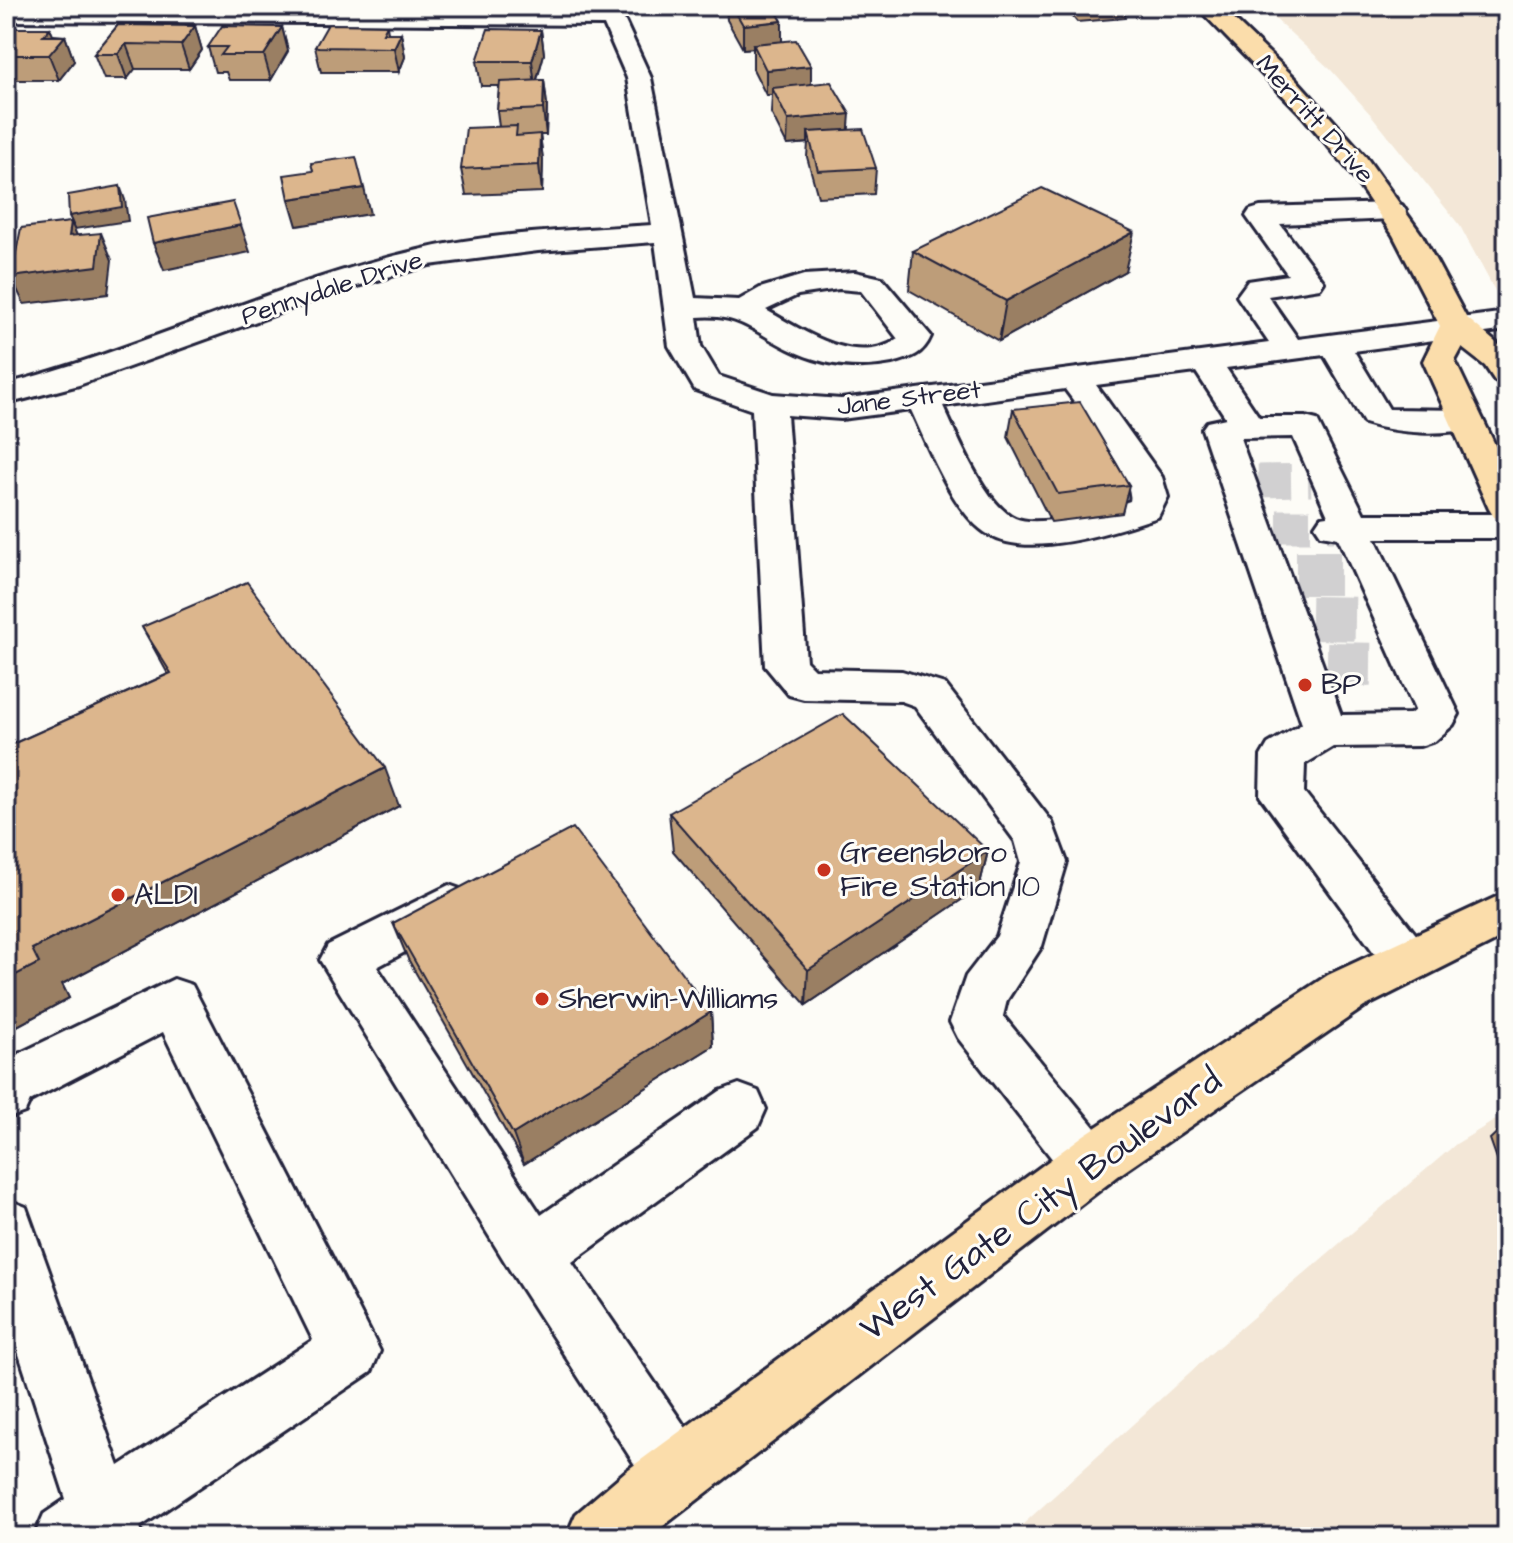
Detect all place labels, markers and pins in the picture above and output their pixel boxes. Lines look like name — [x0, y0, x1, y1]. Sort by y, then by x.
place label: BP — [1321, 664, 1361, 706]
marker: BP — [1296, 676, 1314, 694]
place label: Greensboro Fire Station 10 — [840, 832, 1040, 908]
marker: Greensboro Fire Station 10 — [815, 861, 833, 879]
place label: ALDI — [134, 874, 198, 916]
marker: ALDI — [109, 886, 127, 904]
place label: Sherwin-Williams — [558, 978, 778, 1020]
marker: Sherwin-Williams — [533, 990, 551, 1008]

